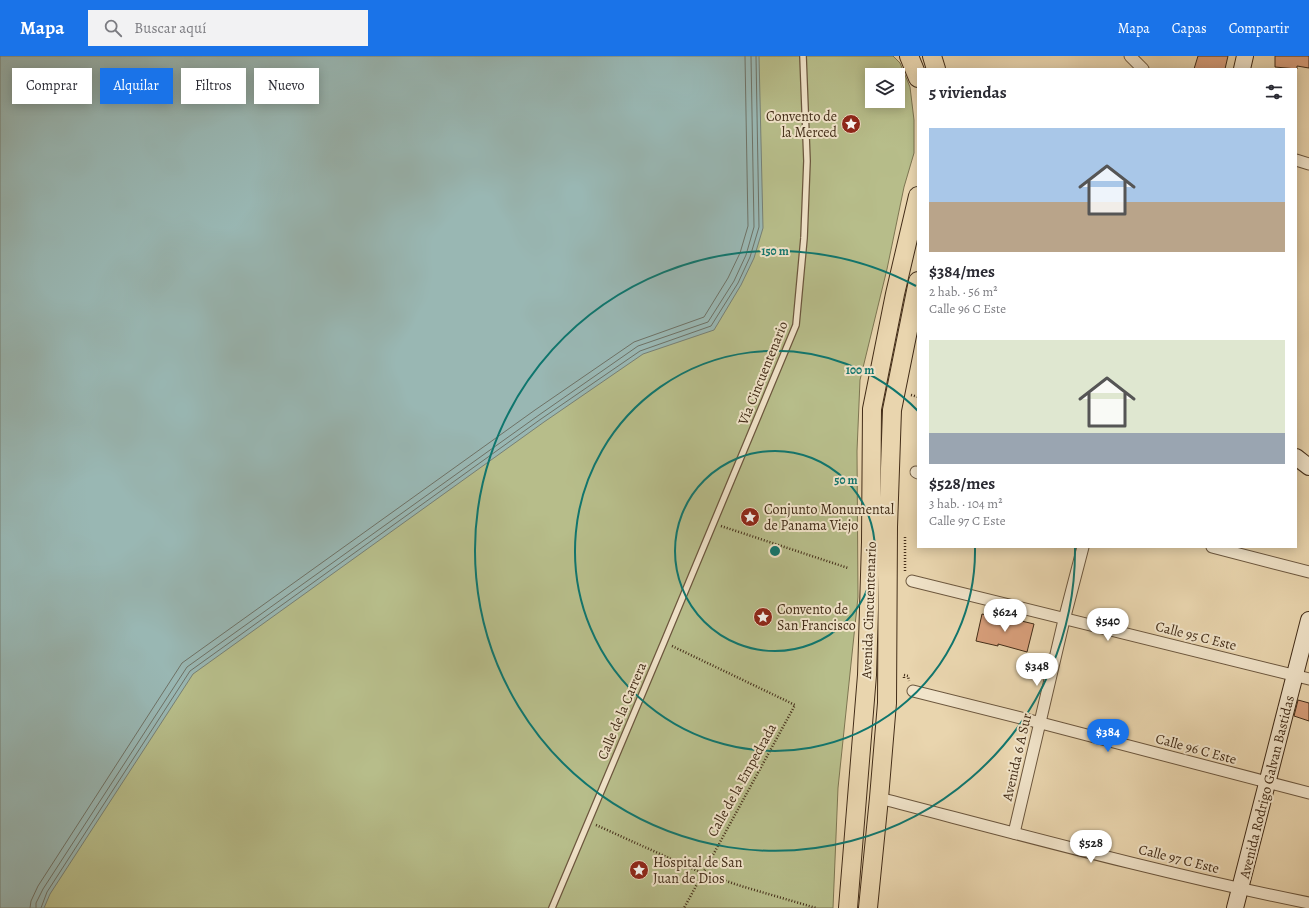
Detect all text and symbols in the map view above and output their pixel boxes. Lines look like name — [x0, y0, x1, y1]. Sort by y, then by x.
search box — [88, 10, 368, 46]
text: Mapa — [20, 15, 64, 41]
icon: search — [102, 17, 124, 39]
text: Buscar aquí — [134, 18, 206, 38]
text: Mapa — [1118, 19, 1150, 38]
text: Capas — [1172, 19, 1207, 38]
text: Compartir — [1229, 19, 1289, 38]
chip: Comprar — [12, 68, 92, 104]
chip: Alquilar — [100, 68, 173, 104]
chip: Filtros — [181, 68, 246, 104]
chip: Nuevo — [254, 68, 319, 104]
map controls — [865, 68, 905, 108]
button: layers — [865, 68, 905, 108]
text: 5 viviendas — [929, 81, 1007, 104]
icon: filters — [1263, 81, 1285, 103]
place label: Convento de la Merced — [766, 107, 837, 142]
place icon: Convento de la Merced — [840, 113, 862, 135]
icon: home — [1071, 154, 1143, 226]
text: 150 m — [761, 243, 789, 259]
text: $384/mes — [929, 260, 995, 283]
text: 2 hab. · 56 m² — [929, 283, 998, 300]
text: Calle 96 C Este — [929, 300, 1006, 317]
street label: Vía Cincuentenario — [733, 318, 792, 429]
text: 100 m — [846, 362, 874, 378]
icon: home — [1071, 366, 1143, 438]
text: 50 m — [834, 472, 858, 488]
text: $528/mes — [929, 472, 995, 495]
text: 3 hab. · 104 m² — [929, 495, 1002, 512]
place label: Conjunto Monumental de Panama Viejo — [764, 500, 895, 535]
place icon: Conjunto Monumental de Panama Viejo — [739, 506, 761, 528]
text: Calle 97 C Este — [929, 512, 1006, 529]
street label: Avenida Cincuentenario — [857, 541, 881, 680]
centre of rings — [768, 544, 782, 558]
pin: $624 — [981, 599, 1029, 633]
place label: Convento de San Francisco — [777, 600, 856, 635]
text: $624 — [993, 603, 1017, 620]
place icon: Convento de San Francisco — [752, 606, 774, 628]
pin: $540 — [1084, 608, 1132, 642]
text: $540 — [1096, 612, 1120, 629]
street label: Calle 95 C Este — [1154, 617, 1238, 655]
pin: $348 — [1013, 653, 1061, 687]
text: $348 — [1025, 657, 1049, 674]
street label: Calle de la Carrera — [593, 659, 651, 763]
street label: Avenida Rodrigo Galvan Bastidas — [1235, 693, 1299, 882]
street label: Avenida 6 A Sur — [997, 711, 1036, 804]
street label: Calle de la Empedrada — [703, 719, 781, 840]
pin: $384 — [1084, 719, 1132, 753]
text: $384 — [1096, 723, 1120, 740]
street label: Calle 96 C Este — [1153, 729, 1239, 769]
pin: $528 — [1067, 830, 1115, 864]
text: $528 — [1079, 834, 1103, 851]
street label: Calle 97 C Este — [1137, 840, 1221, 878]
place label: Hospital de San Juan de Dios — [653, 853, 743, 888]
place icon: Hospital de San Juan de Dios — [628, 859, 650, 881]

